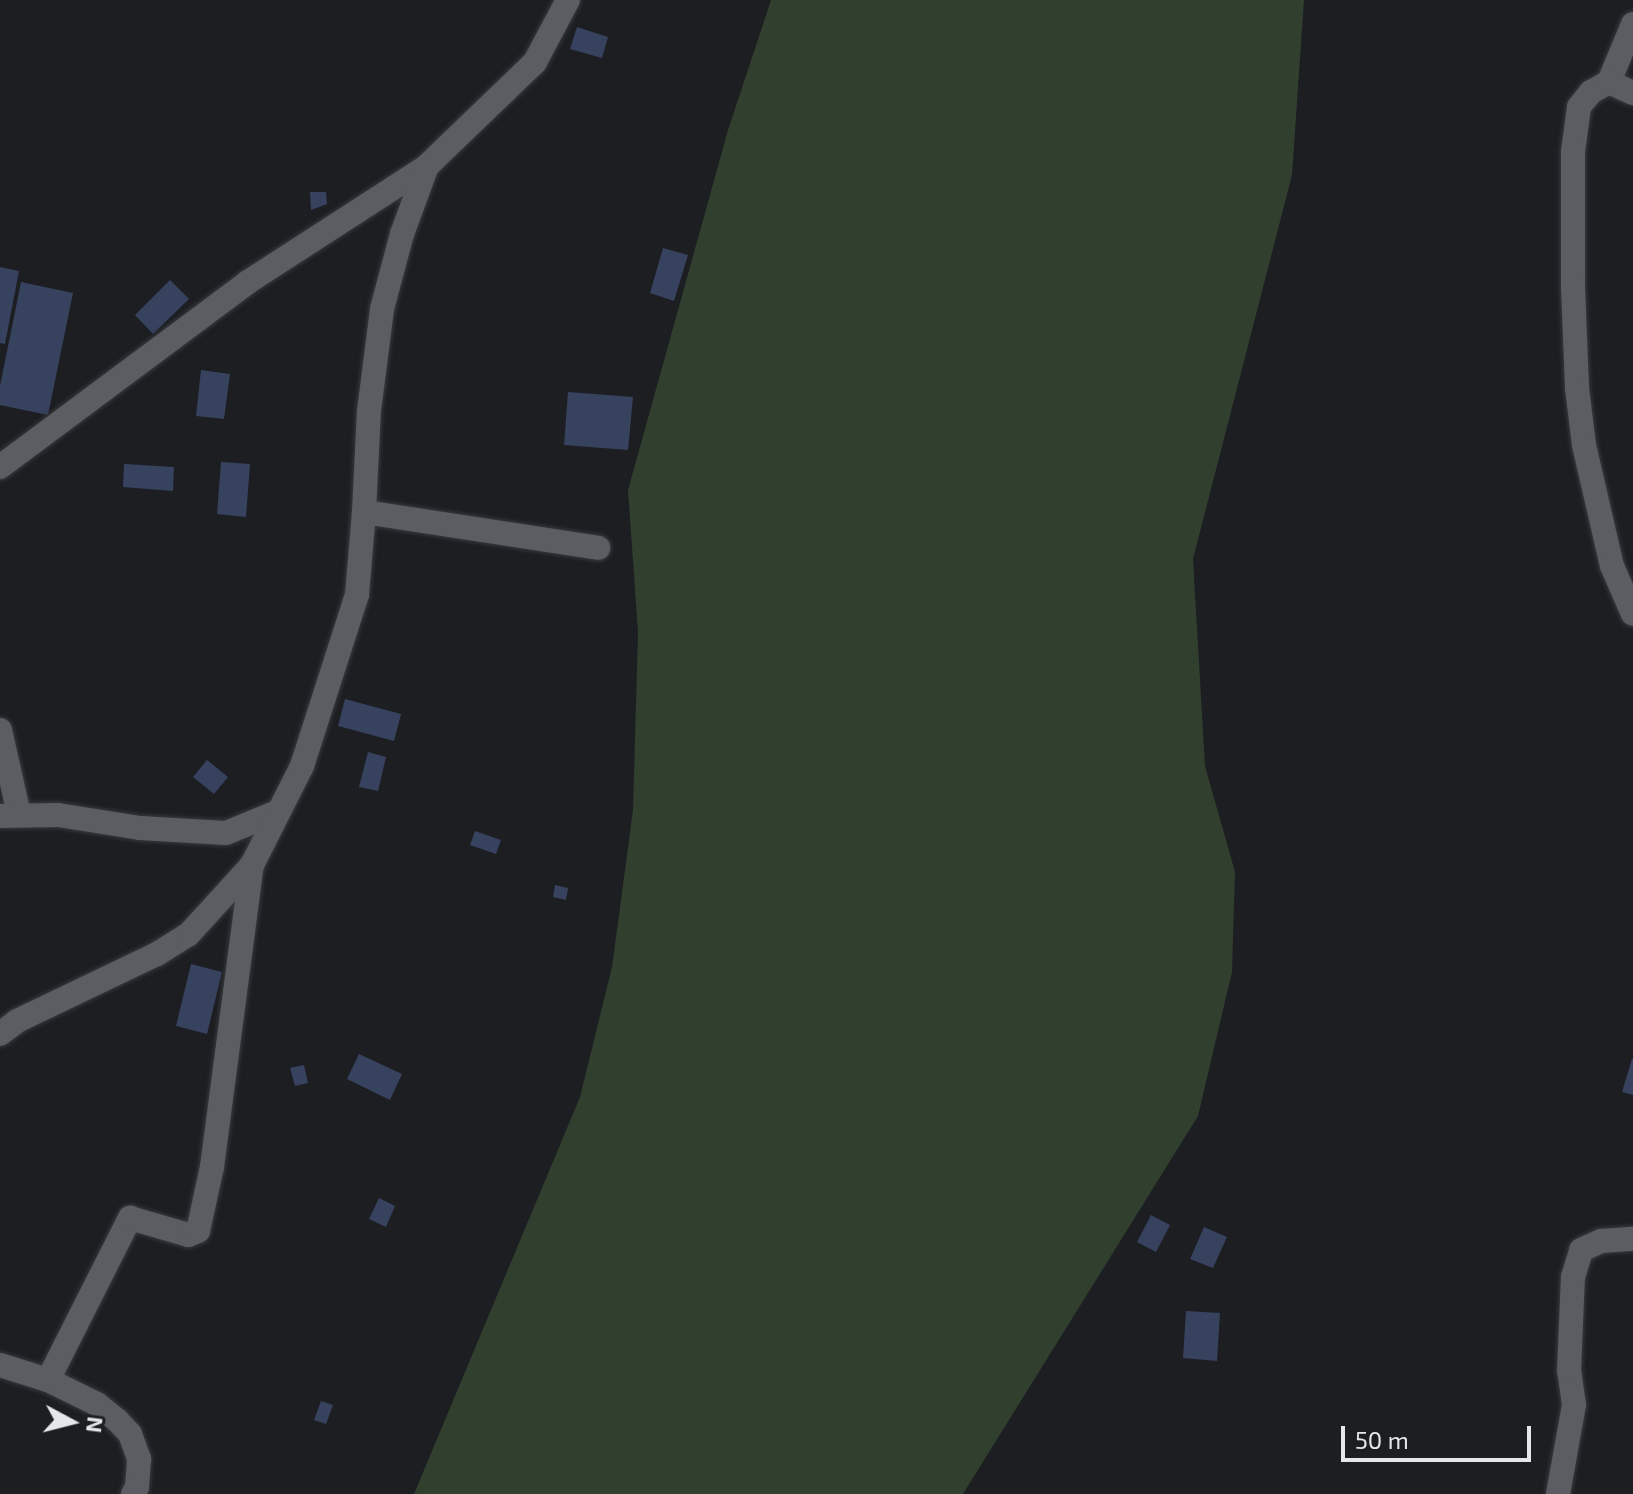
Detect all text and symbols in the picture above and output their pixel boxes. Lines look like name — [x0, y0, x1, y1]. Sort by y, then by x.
north arrow — [32, 1382, 112, 1462]
scale bar — [1345, 1410, 1535, 1460]
text: N — [82, 1415, 110, 1434]
text: 50 m — [1355, 1425, 1409, 1454]

